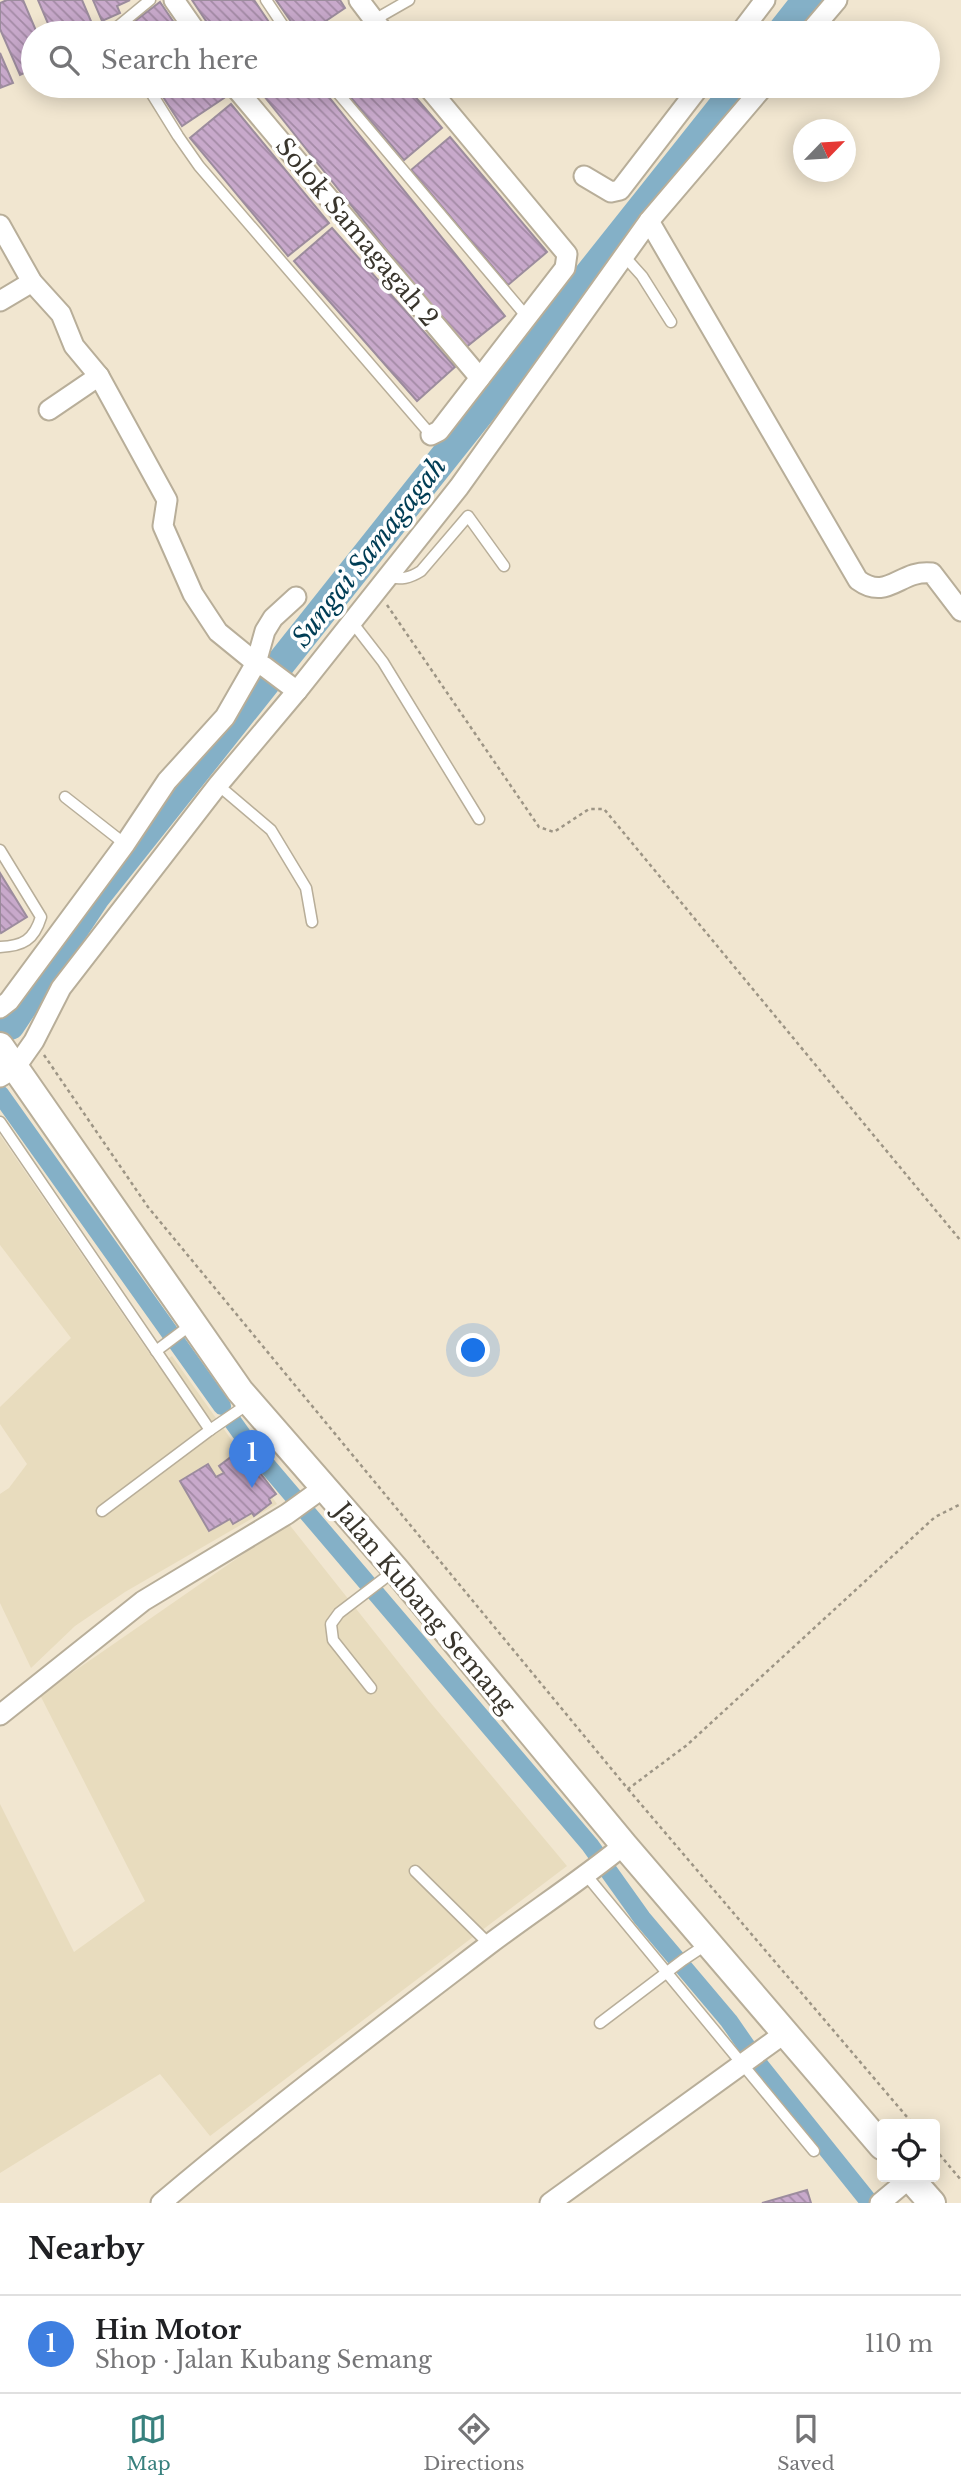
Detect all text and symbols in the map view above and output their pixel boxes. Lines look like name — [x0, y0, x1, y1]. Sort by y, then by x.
search box — [21, 21, 940, 98]
icon: search — [45, 41, 83, 79]
text: Search here — [101, 44, 258, 76]
north arrow — [793, 119, 856, 182]
street label: Solok Samagagah 2 — [270, 132, 444, 332]
water label: Sungai Samagagah — [285, 451, 453, 653]
your location — [456, 1333, 490, 1367]
pin: 1 — [229, 1430, 275, 1488]
street label: Jalan Kubang Semang — [326, 1494, 522, 1720]
map controls — [877, 2119, 940, 2182]
button: locate — [877, 2119, 940, 2182]
text: Nearby — [28, 2230, 144, 2267]
text: Hin Motor — [95, 2314, 241, 2346]
text: 1 — [46, 2330, 56, 2358]
text: 110 m — [865, 2330, 933, 2358]
text: Shop · Jalan Kubang Semang — [95, 2346, 432, 2374]
tab: Map — [126, 2410, 171, 2475]
tab: Directions — [423, 2410, 524, 2475]
tab: Saved — [777, 2410, 835, 2475]

